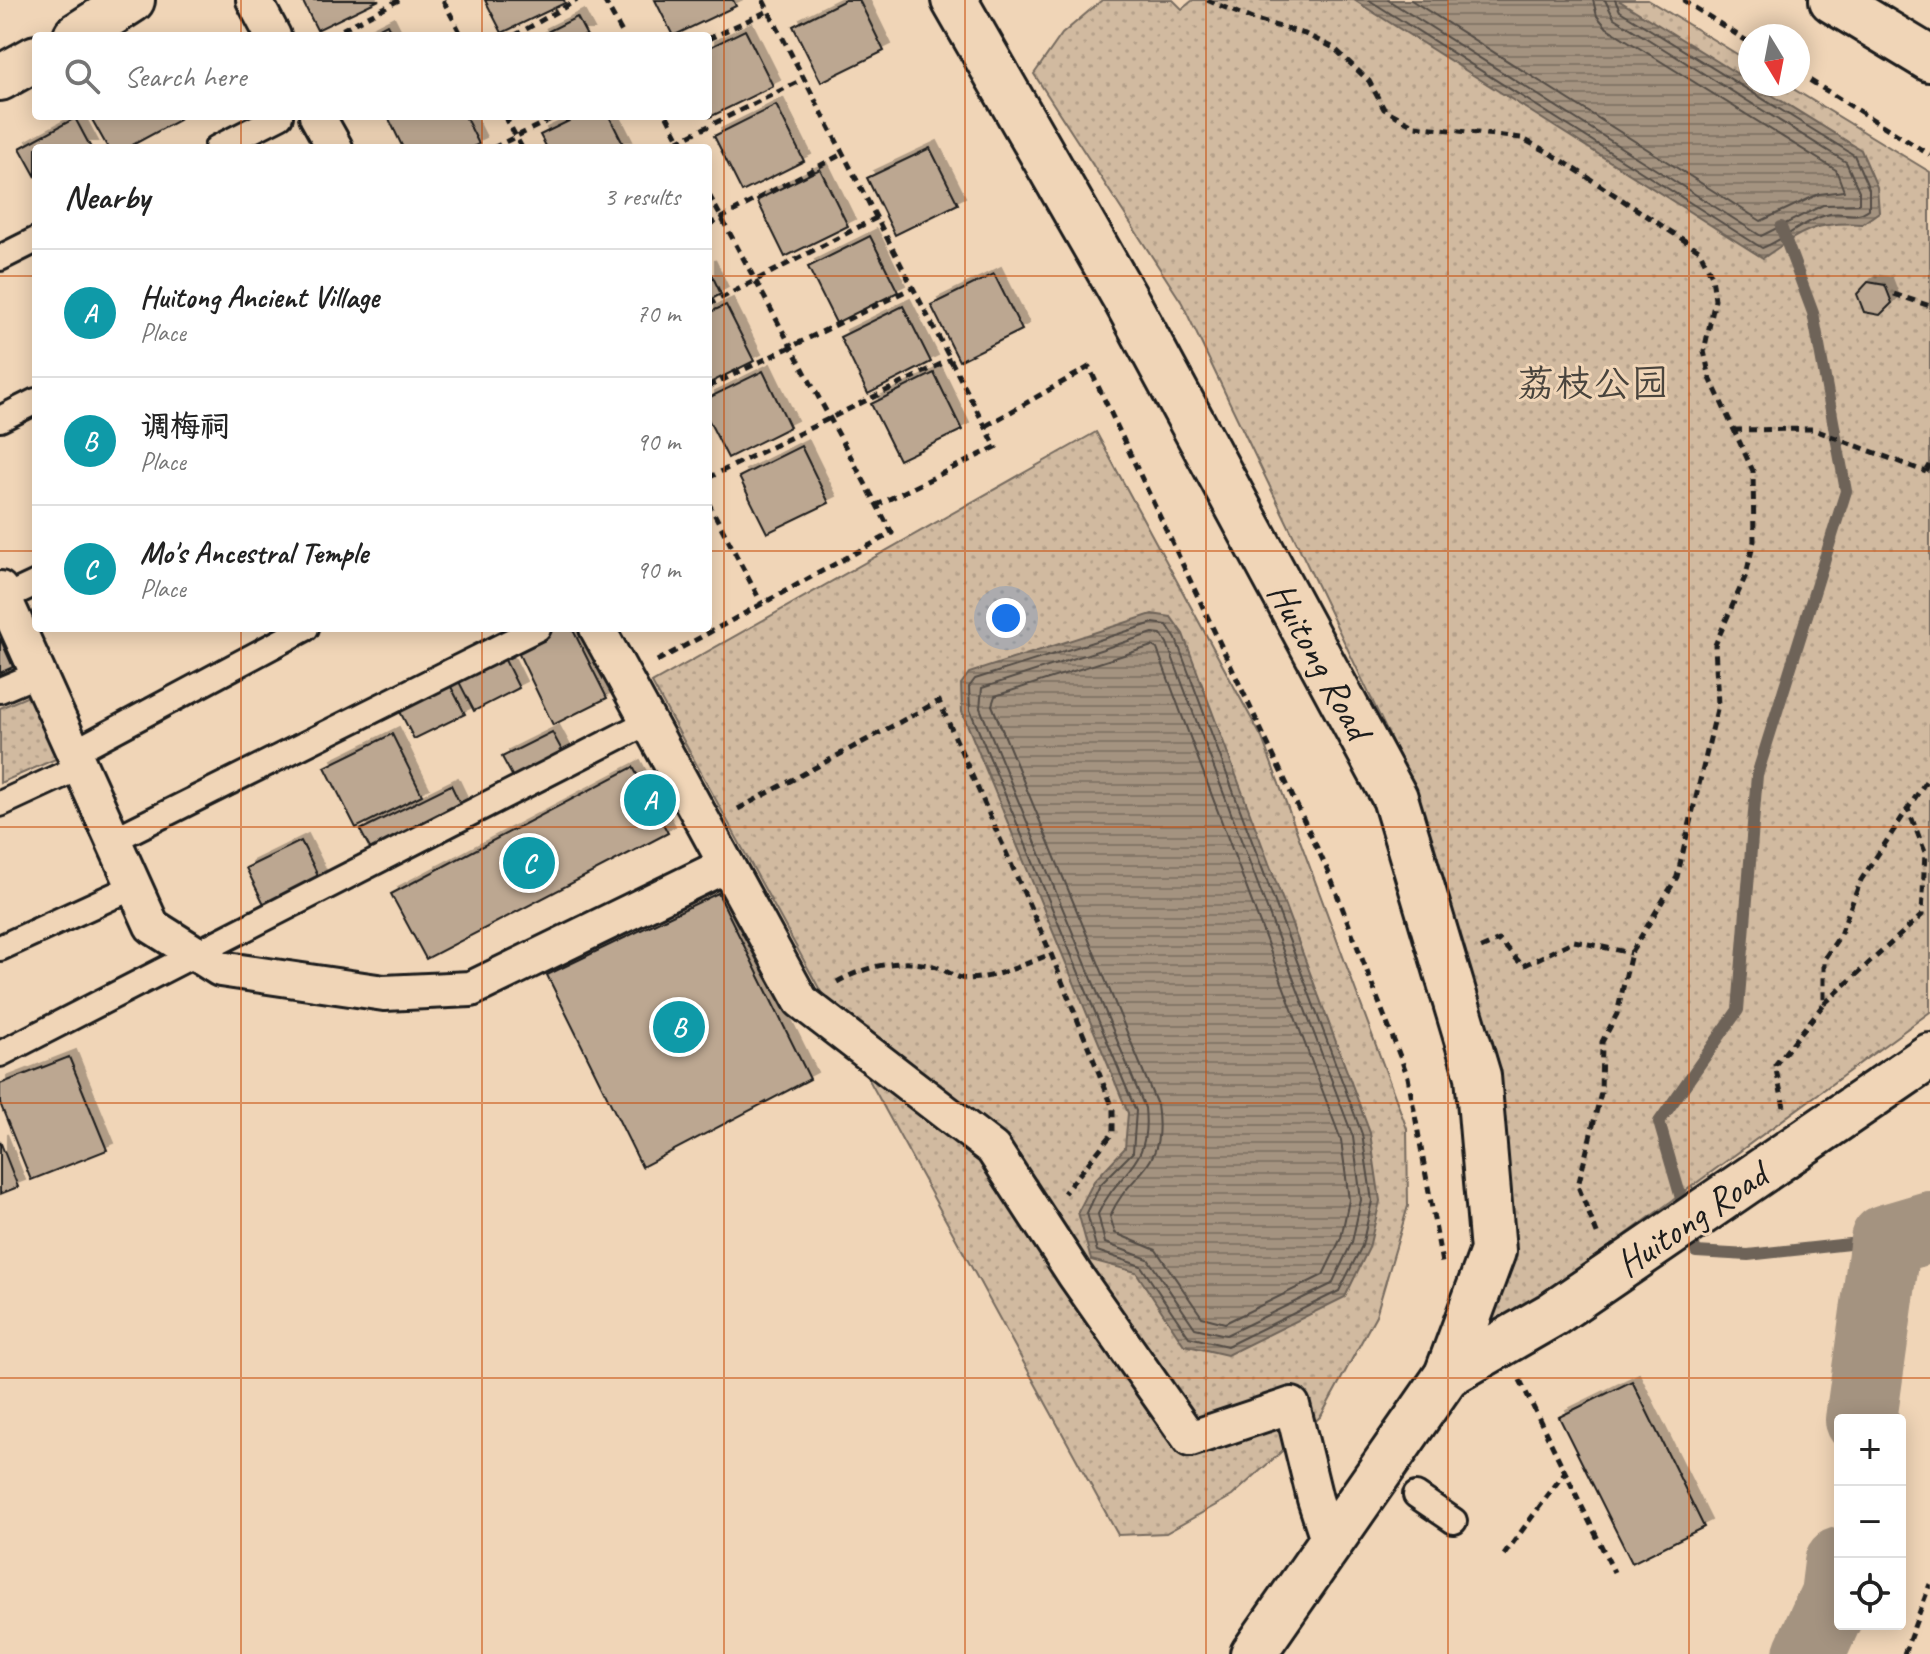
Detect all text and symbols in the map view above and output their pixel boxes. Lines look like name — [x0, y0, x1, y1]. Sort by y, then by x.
north arrow — [1738, 24, 1810, 96]
search box — [32, 32, 712, 120]
icon: search — [60, 54, 104, 98]
text: Search here — [124, 57, 246, 95]
text: Nearby — [64, 175, 150, 218]
text: 3 results — [604, 180, 680, 213]
text: Huitong Ancient Village — [140, 278, 379, 316]
text: A — [83, 297, 97, 330]
text: 70 m — [636, 297, 680, 330]
text: Place — [140, 316, 186, 349]
park label: 荔枝公园 — [1517, 360, 1669, 407]
text: 调梅祠 — [140, 407, 230, 445]
text: B — [83, 425, 97, 458]
text: 90 m — [636, 425, 680, 458]
text: Place — [140, 445, 186, 478]
text: Mo's Ancestral Temple — [140, 534, 368, 572]
text: C — [84, 553, 96, 586]
text: 90 m — [636, 553, 680, 586]
text: Place — [140, 572, 186, 605]
street label: Huitong Road — [1257, 574, 1385, 752]
your location — [986, 598, 1026, 638]
pin: A — [624, 770, 676, 830]
pin: C — [503, 833, 555, 893]
pin: B — [653, 997, 705, 1057]
street label: Huitong Road — [1607, 1148, 1781, 1287]
map controls — [1834, 1414, 1906, 1630]
button: + — [1834, 1414, 1906, 1486]
button: − — [1834, 1486, 1906, 1558]
button: locate — [1834, 1558, 1906, 1630]

